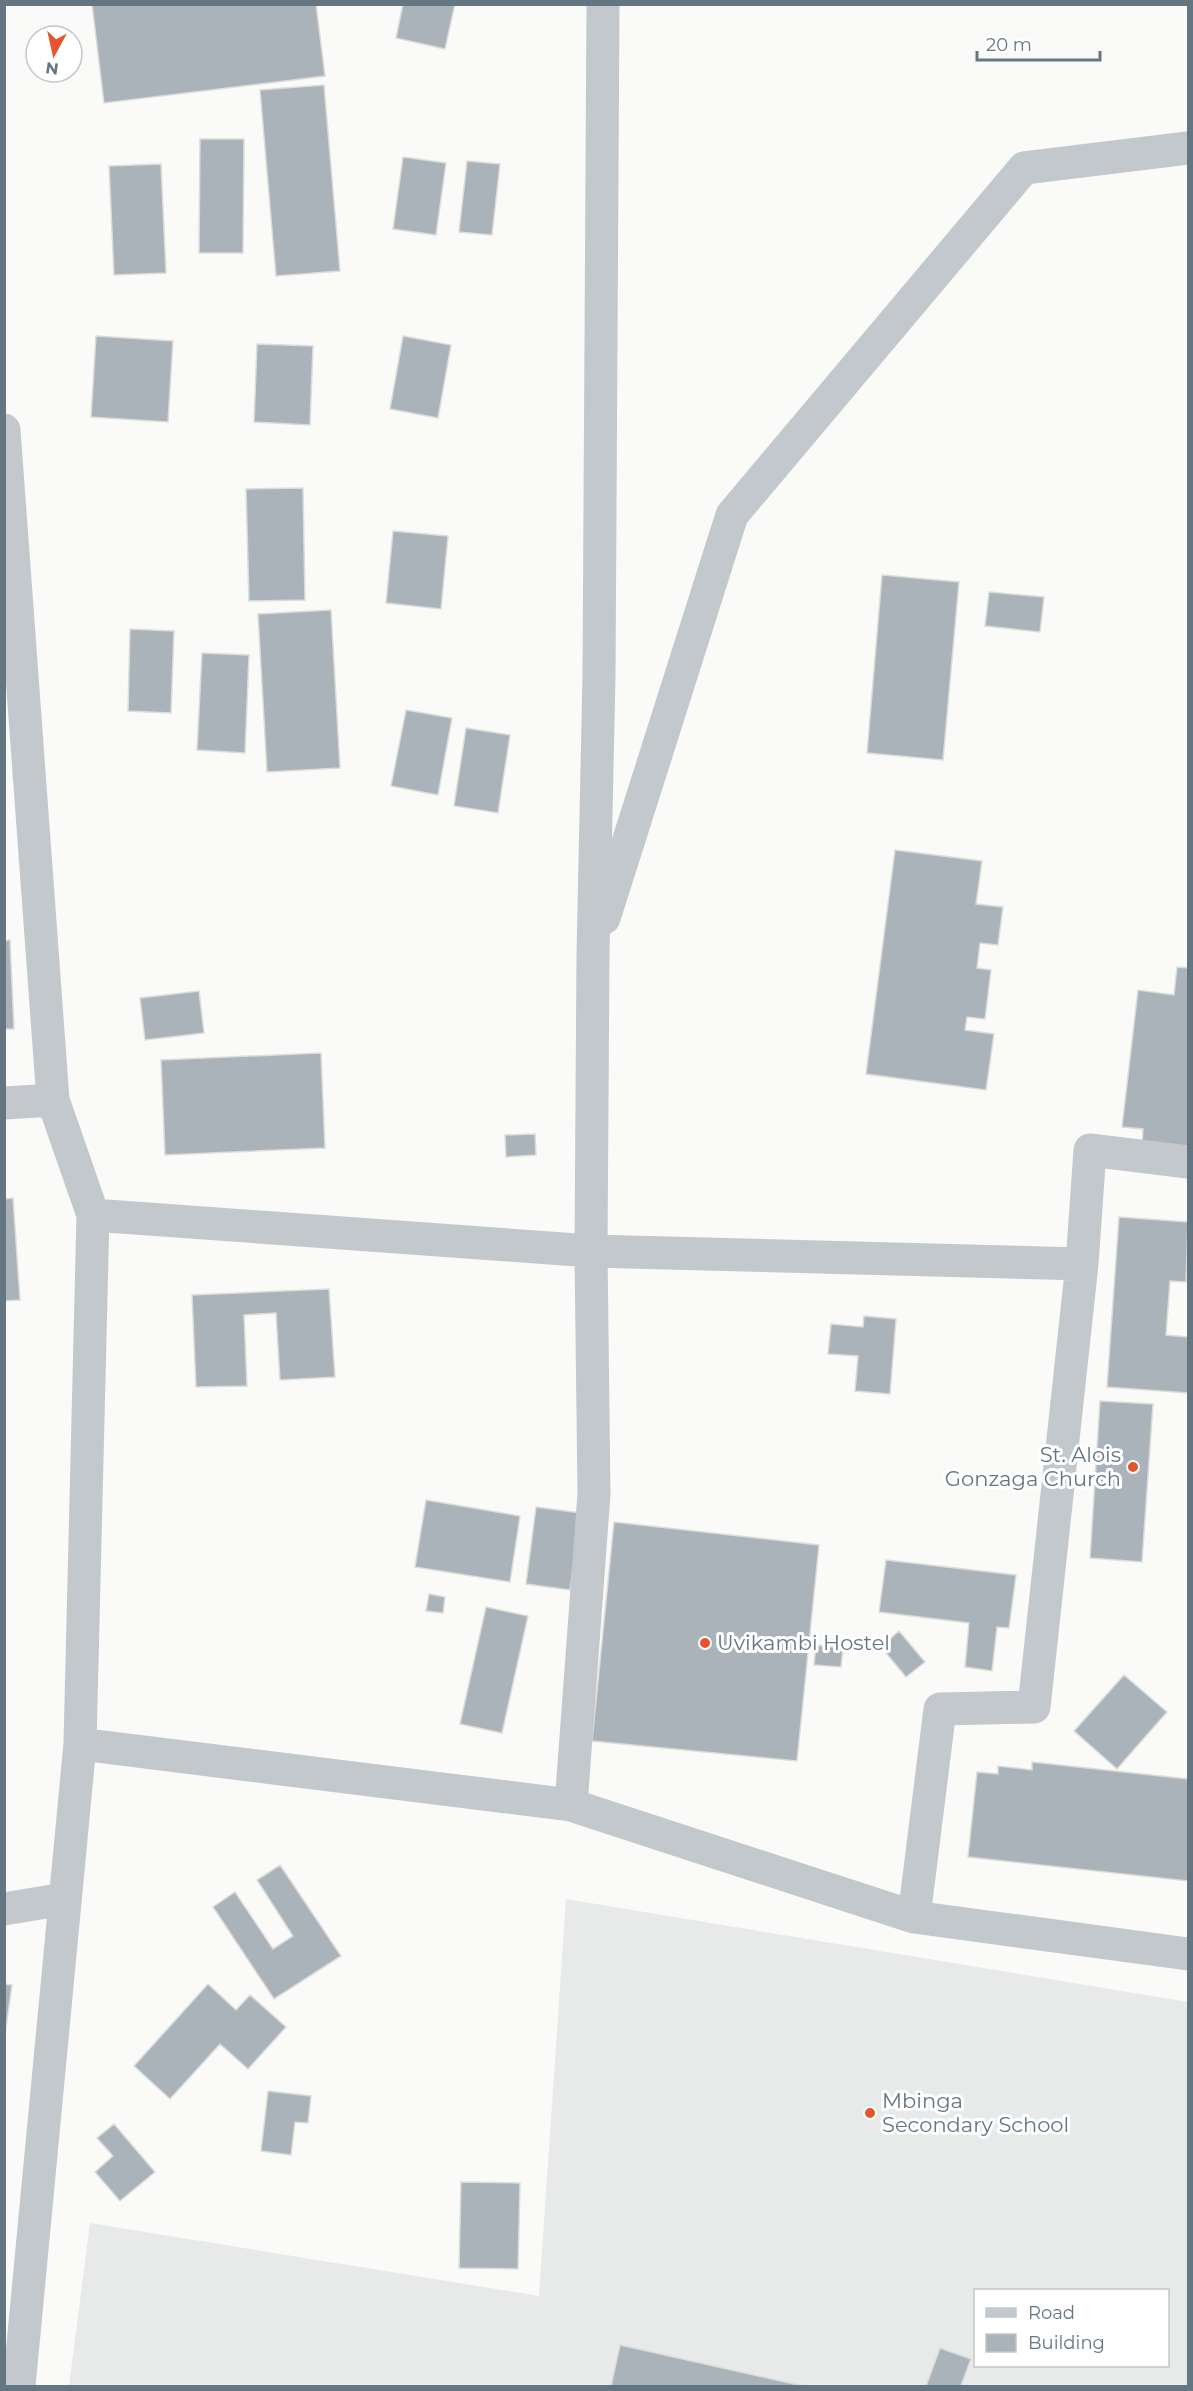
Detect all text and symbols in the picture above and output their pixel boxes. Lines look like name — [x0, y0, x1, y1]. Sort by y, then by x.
north arrow — [24, 24, 84, 84]
scale bar — [977, 24, 1100, 62]
text: 20 m — [986, 34, 1032, 56]
text: N — [44, 58, 60, 79]
place label: St. Alois Gonzaga Church — [945, 1442, 1121, 1491]
marker: St. Alois Gonzaga Church — [1126, 1460, 1140, 1474]
place label: Uvikambi Hostel — [717, 1630, 890, 1655]
marker: Uvikambi Hostel — [698, 1636, 712, 1650]
place label: Mbinga Secondary School — [882, 2088, 1069, 2137]
marker: Mbinga Secondary School — [863, 2106, 877, 2120]
legend — [974, 2289, 1169, 2367]
text: Road — [1028, 2302, 1075, 2324]
text: Building — [1028, 2332, 1105, 2354]

